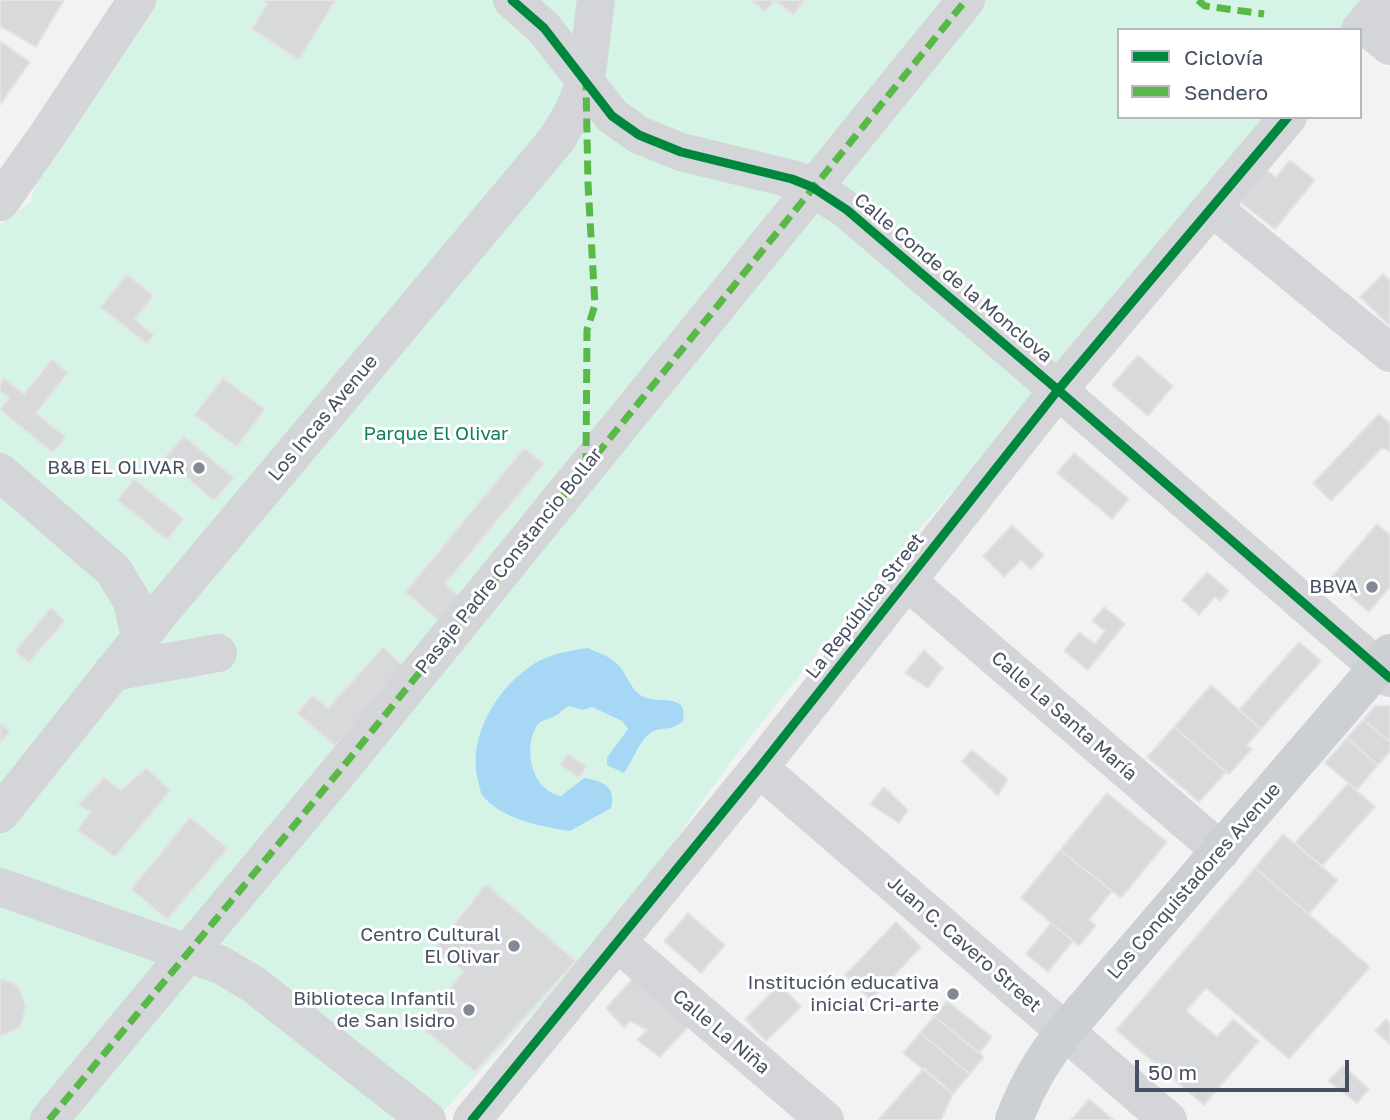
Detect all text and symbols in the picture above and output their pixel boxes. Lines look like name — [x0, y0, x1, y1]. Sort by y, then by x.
legend — [1117, 28, 1362, 119]
text: Ciclovía — [1184, 44, 1263, 70]
text: Sendero — [1184, 79, 1268, 105]
street label: Calle Conde de la Monclova — [849, 188, 1057, 368]
street label: Los Incas Avenue — [264, 350, 382, 486]
park label: Parque El Olivar — [363, 423, 509, 445]
street label: Pasaje Padre Constancio Bollar — [411, 443, 607, 679]
place label: B&B EL OLIVAR — [47, 457, 185, 479]
marker: B&B EL OLIVAR — [191, 460, 207, 476]
street label: La República Street — [801, 529, 929, 683]
place label: BBVA — [1309, 576, 1358, 598]
marker: BBVA — [1364, 579, 1380, 595]
street label: Calle La Santa María — [986, 646, 1142, 786]
street label: Los Conquistadores Avenue — [1102, 778, 1286, 984]
street label: Juan C. Cavero Street — [882, 871, 1046, 1017]
place label: Centro Cultural El Olivar — [360, 924, 500, 968]
marker: Centro Cultural El Olivar — [506, 938, 522, 954]
place label: Institución educativa inicial Cri-arte — [748, 972, 939, 1016]
street label: Calle La Niña — [668, 985, 774, 1079]
marker: Institución educativa inicial Cri-arte — [945, 986, 961, 1002]
place label: Biblioteca Infantil de San Isidro — [293, 988, 455, 1032]
marker: Biblioteca Infantil de San Isidro — [461, 1002, 477, 1018]
scale bar — [1138, 1046, 1352, 1090]
text: 50 m — [1148, 1059, 1197, 1085]

